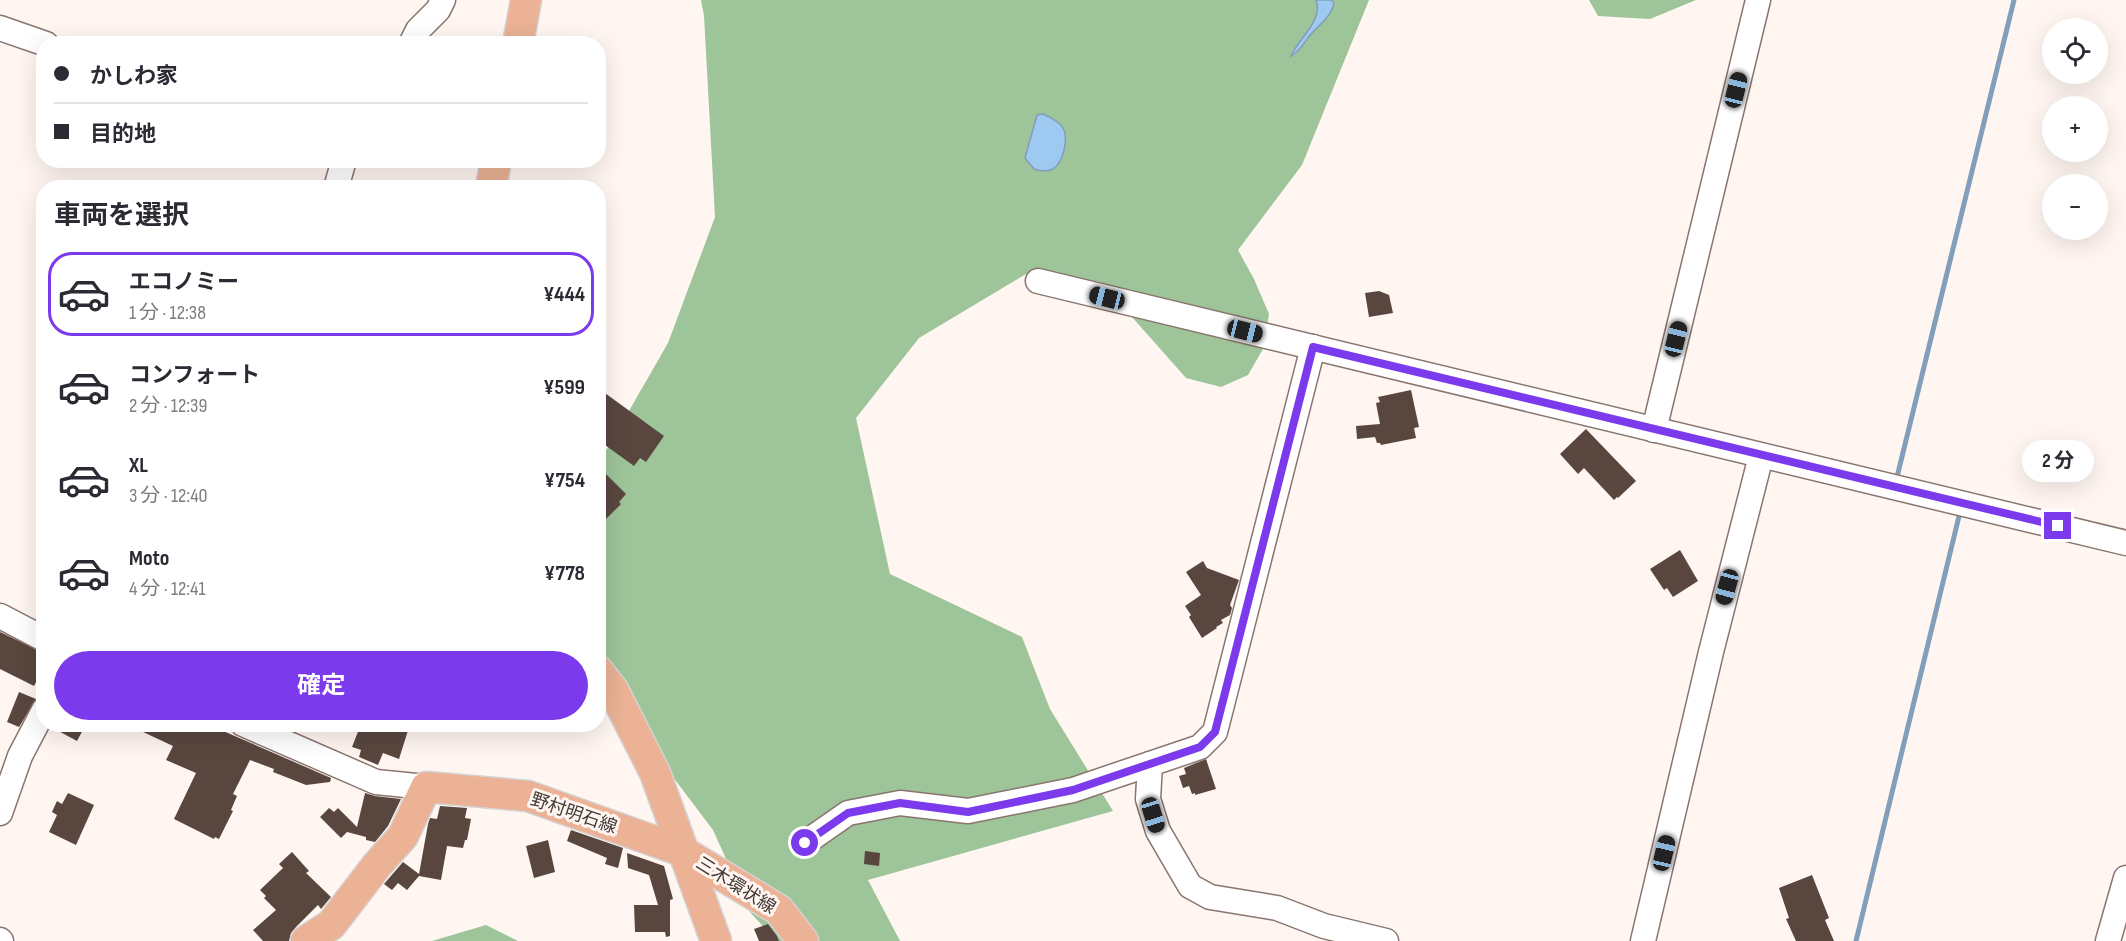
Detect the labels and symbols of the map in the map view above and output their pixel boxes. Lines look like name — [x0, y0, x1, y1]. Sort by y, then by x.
car — [1723, 70, 1749, 110]
car — [1087, 285, 1127, 311]
car — [1225, 318, 1265, 344]
car — [1663, 319, 1689, 359]
callout: 2 分 — [2022, 439, 2094, 481]
route end — [2044, 512, 2071, 539]
car — [1714, 567, 1740, 607]
street label: 野村明石線 — [528, 789, 620, 838]
car — [1139, 795, 1167, 835]
route start — [791, 829, 818, 856]
car — [1651, 833, 1677, 873]
street label: 三木環状線 — [692, 853, 779, 918]

